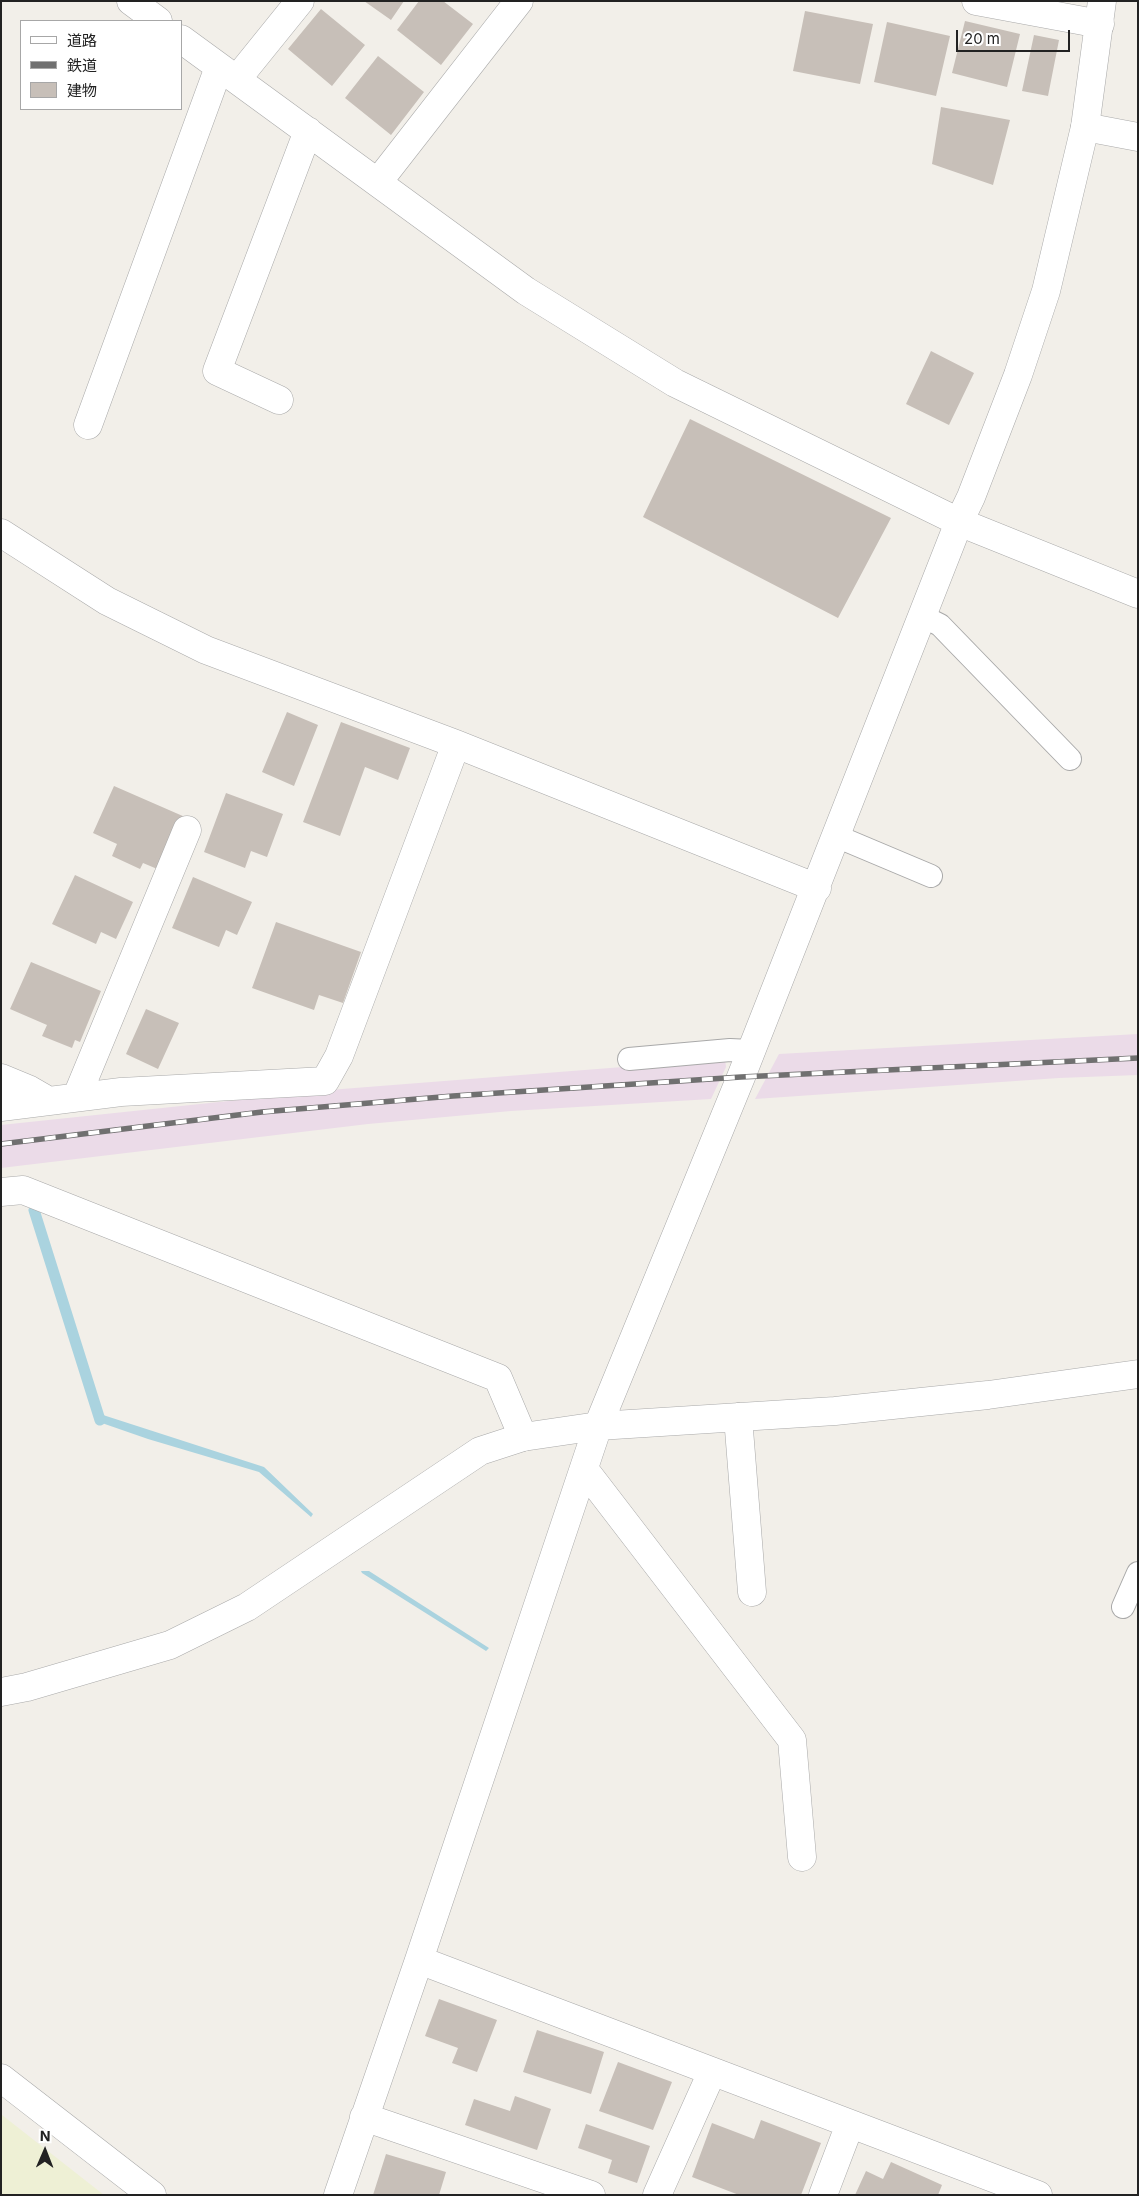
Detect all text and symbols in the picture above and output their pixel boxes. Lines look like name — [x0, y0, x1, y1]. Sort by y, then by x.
legend — [20, 20, 182, 110]
scale bar — [959, 20, 1073, 52]
text: 20 m — [964, 29, 1000, 48]
text: 道路 — [67, 31, 97, 50]
text: 鉄道 — [67, 56, 97, 75]
text: 建物 — [67, 81, 97, 100]
north arrow — [20, 2126, 70, 2176]
text: N — [40, 2127, 51, 2144]

